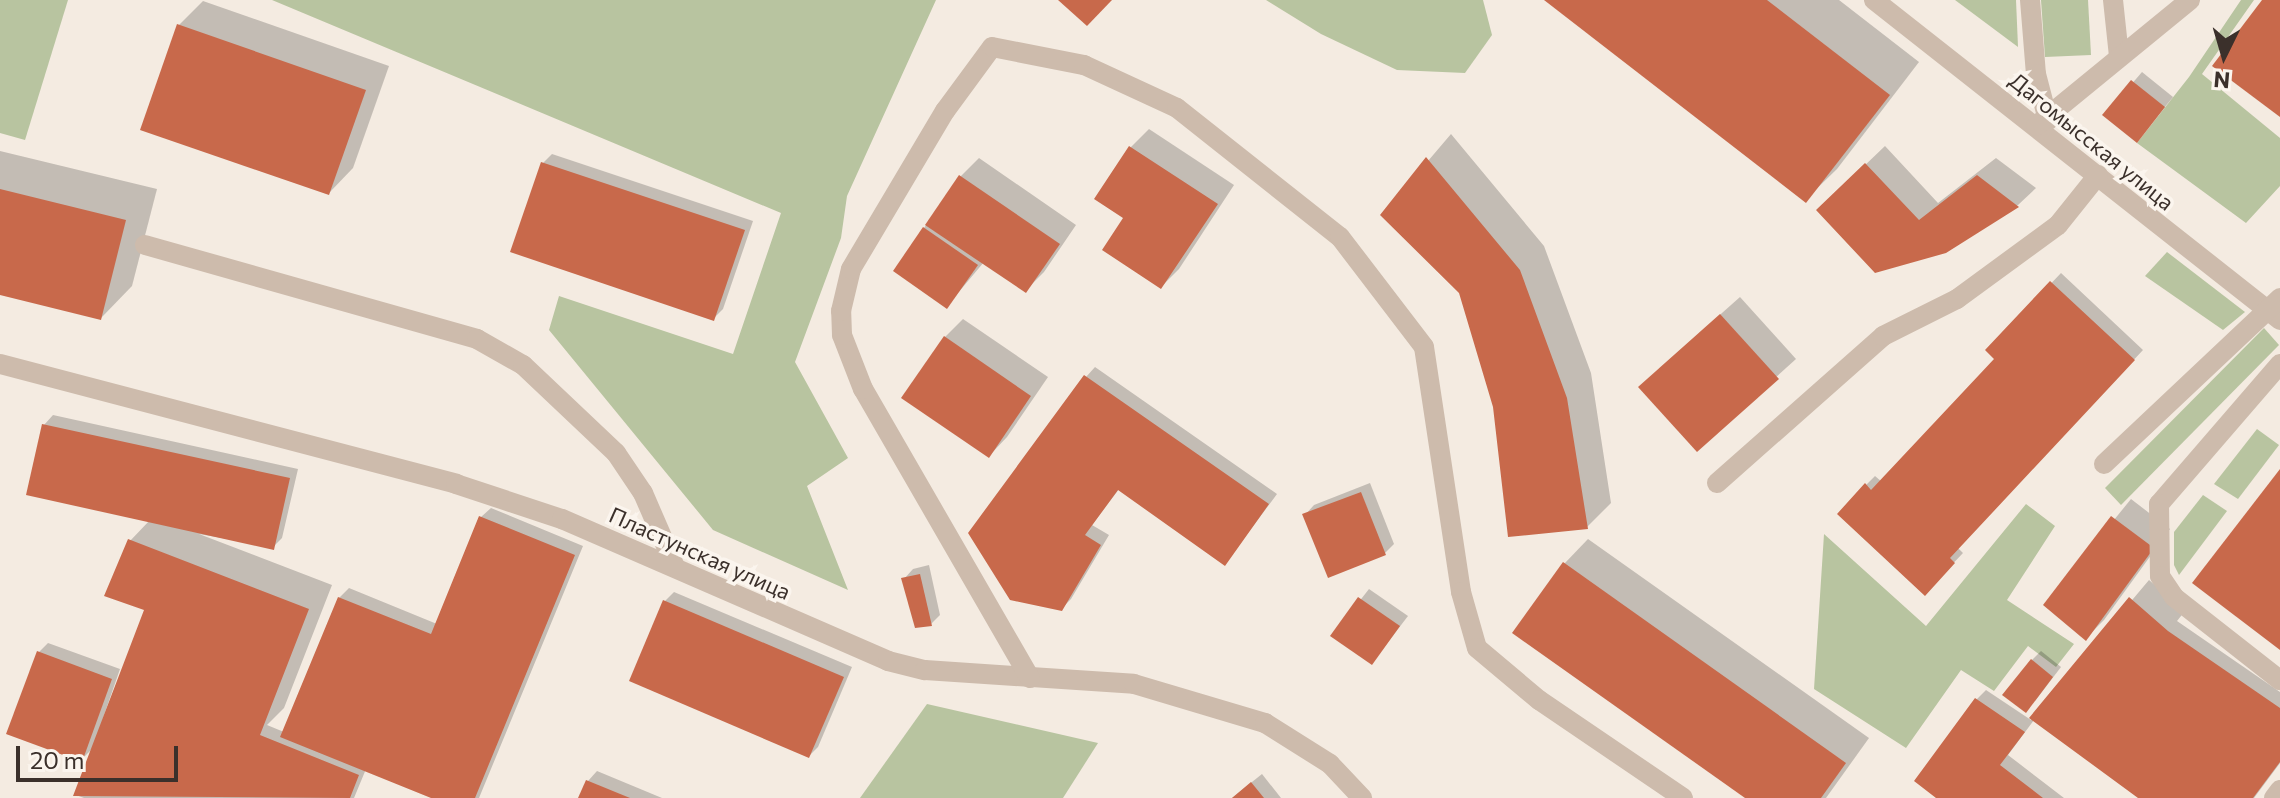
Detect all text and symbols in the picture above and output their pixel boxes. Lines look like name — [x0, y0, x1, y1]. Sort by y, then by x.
north arrow — [2184, 16, 2264, 96]
text: N — [2212, 66, 2231, 95]
street label: Дагомысская улица — [2005, 67, 2179, 215]
street label: Пластунская улица — [605, 501, 795, 605]
scale bar — [20, 730, 182, 780]
text: 20 m — [30, 745, 84, 774]

